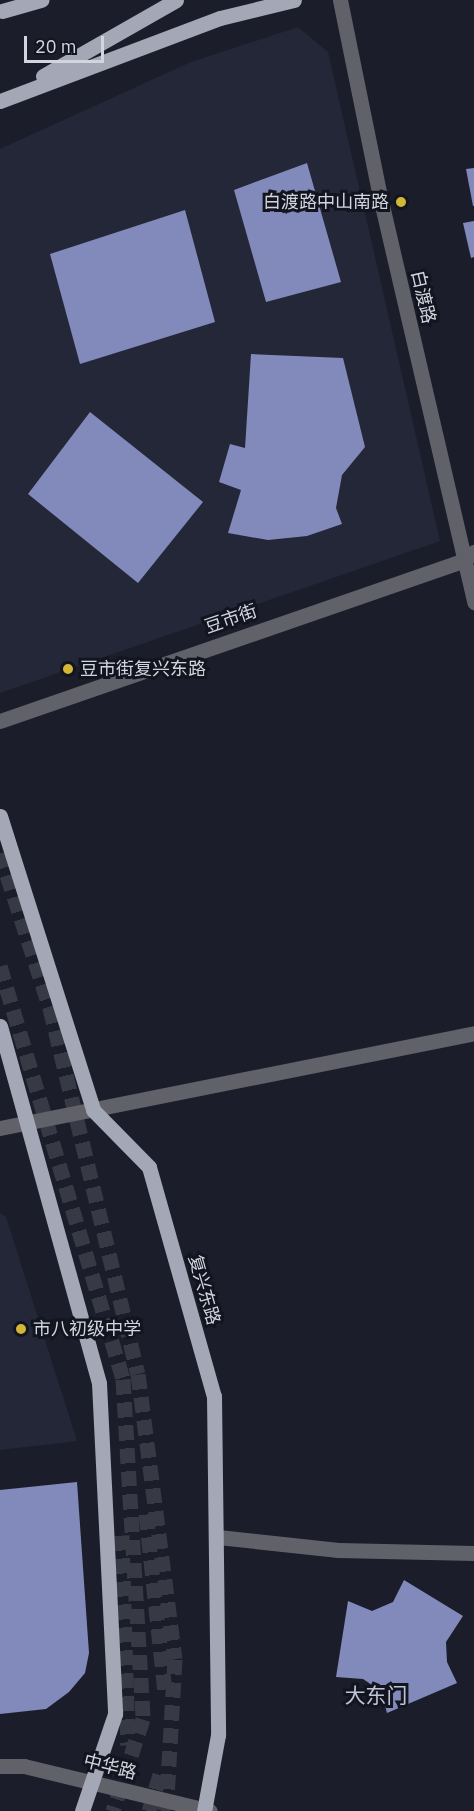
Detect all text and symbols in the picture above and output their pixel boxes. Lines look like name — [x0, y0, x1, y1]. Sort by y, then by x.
scale bar — [27, 24, 106, 62]
text: 20 m — [35, 35, 77, 58]
place label: 白渡路中山南路 — [263, 191, 389, 213]
marker: 白渡路中山南路 — [394, 195, 408, 209]
street label: 白渡路 — [406, 268, 440, 326]
street label: 豆市街 — [202, 600, 260, 638]
place label: 豆市街复兴东路 — [80, 658, 206, 680]
marker: 豆市街复兴东路 — [61, 662, 75, 676]
street label: 复兴东路 — [184, 1252, 224, 1328]
place label: 市八初级中学 — [33, 1318, 141, 1340]
marker: 市八初级中学 — [14, 1322, 28, 1336]
district label: 大东门 — [345, 1682, 407, 1708]
street label: 中华路 — [81, 1750, 139, 1784]

